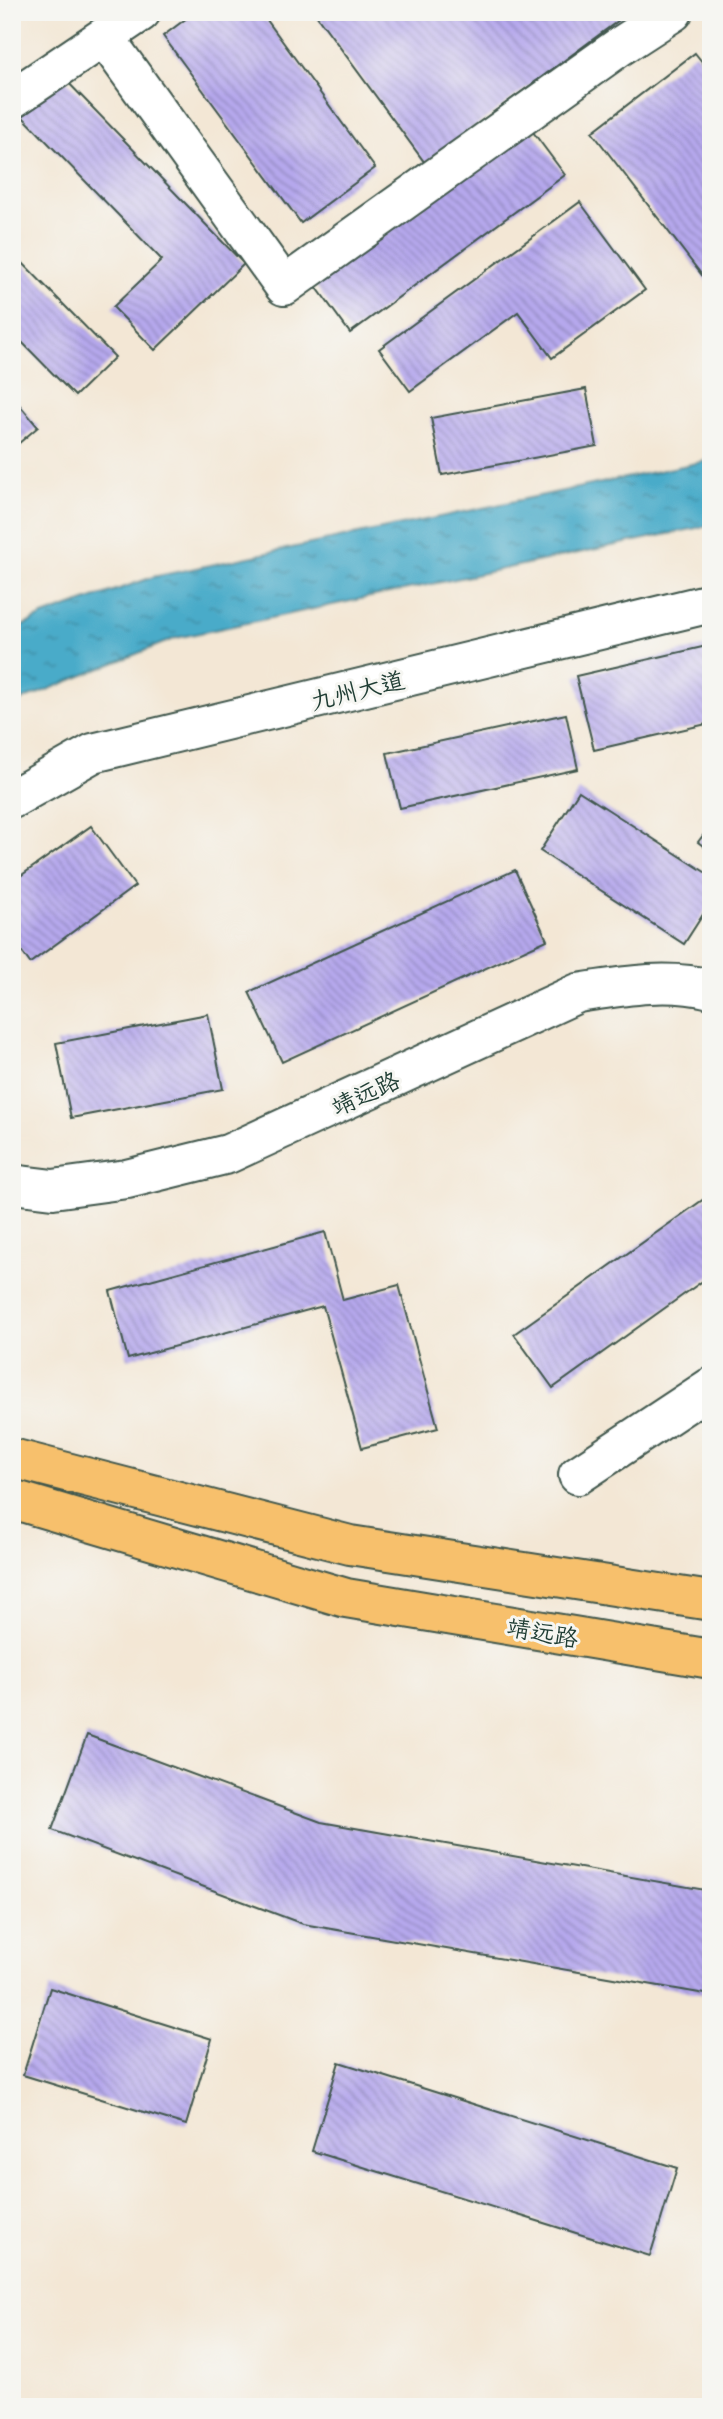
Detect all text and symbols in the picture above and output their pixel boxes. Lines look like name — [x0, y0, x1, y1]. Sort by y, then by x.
street label: 九州大道 — [306, 660, 408, 718]
street label: 靖远路 — [325, 1060, 405, 1124]
street label: 靖远路 — [504, 1607, 582, 1655]

